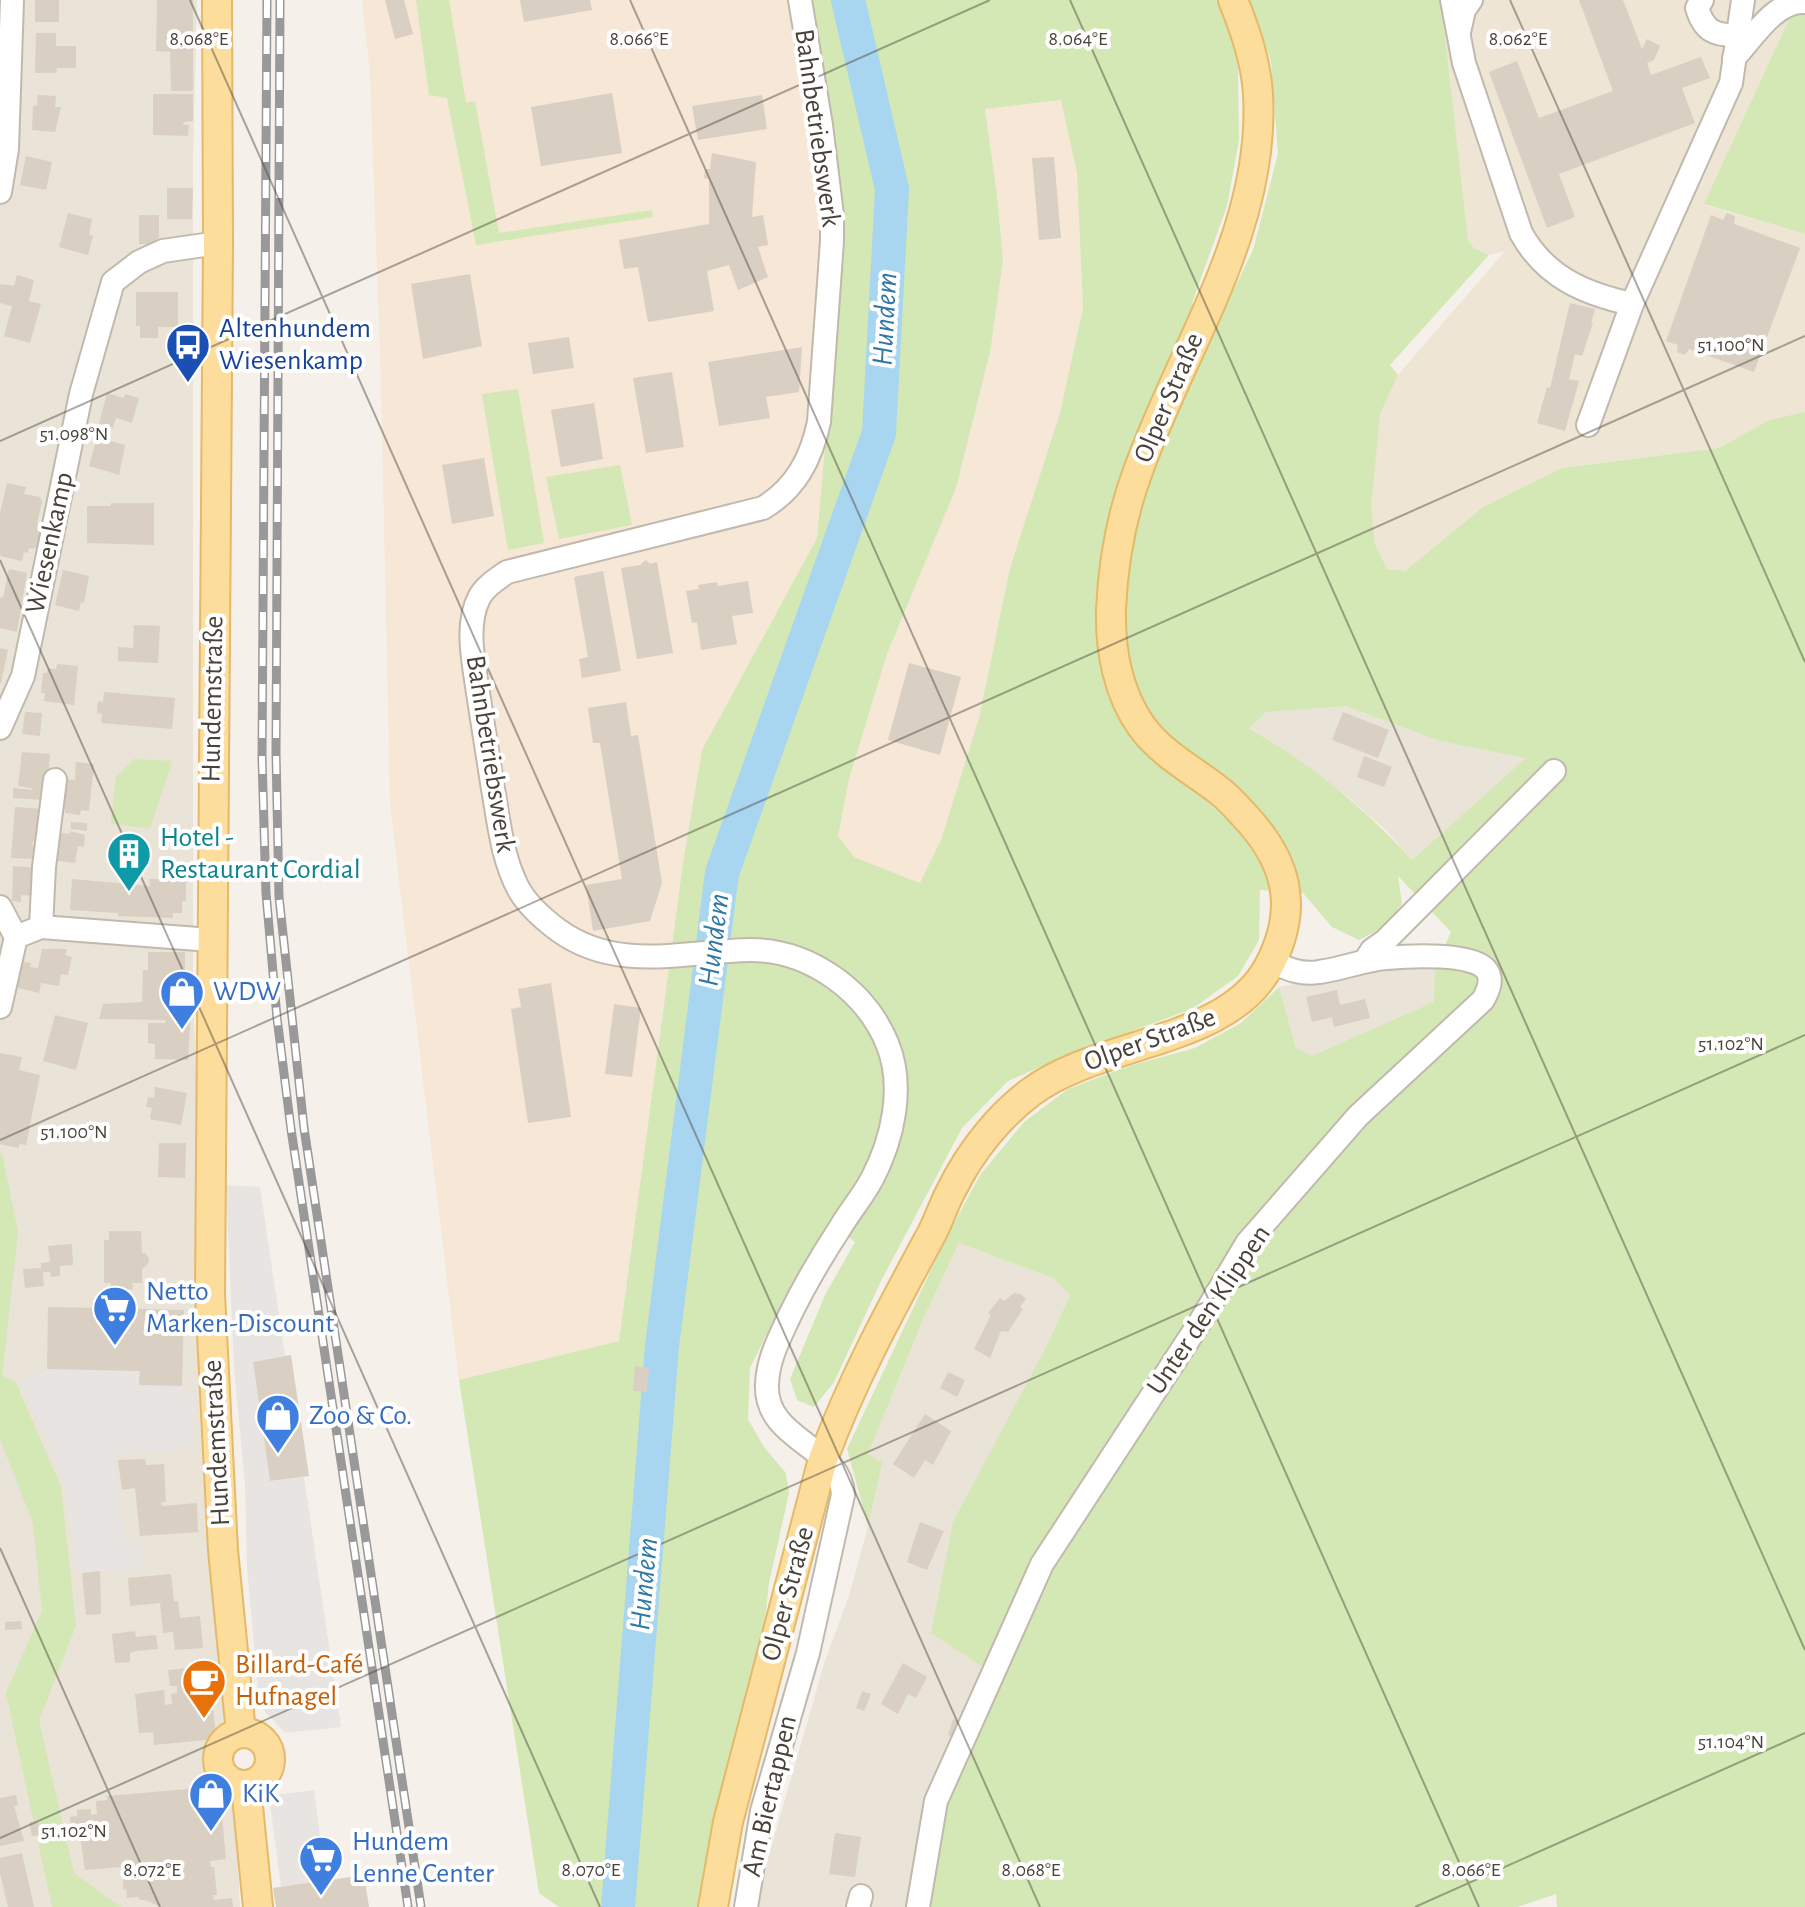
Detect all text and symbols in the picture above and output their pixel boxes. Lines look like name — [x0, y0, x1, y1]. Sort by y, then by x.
street label: Bahnbetriebswerk — [789, 27, 845, 229]
text: 8.068°E — [170, 29, 229, 49]
text: 8.066°E — [610, 29, 669, 49]
text: 8.064°E — [1048, 29, 1108, 49]
text: 8.062°E — [1489, 29, 1548, 49]
water label: Hundem — [868, 272, 902, 366]
place label: Altenhundem Wiesenkamp — [219, 315, 371, 375]
bus stop icon: Altenhundem Wiesenkamp — [164, 321, 212, 384]
street label: Olper Straße — [1129, 329, 1209, 467]
text: 51.100°N — [1697, 335, 1765, 355]
text: 51.098°N — [40, 424, 108, 444]
street label: Wiesenkamp — [21, 470, 79, 616]
street label: Hundemstraße — [198, 615, 228, 783]
street label: Bahnbetriebswerk — [461, 653, 519, 855]
place label: Hotel - Restaurant Cordial — [160, 824, 361, 884]
building icon: Hotel - Restaurant Cordial — [105, 830, 153, 893]
water label: Hundem — [693, 892, 735, 988]
shop icon: WDW — [158, 968, 206, 1031]
place label: WDW — [213, 978, 281, 1006]
street label: Olper Straße — [1080, 1003, 1220, 1077]
text: 51.102°N — [1698, 1034, 1764, 1054]
text: 51.100°N — [40, 1122, 108, 1142]
street label: Unter den Klippen — [1142, 1220, 1276, 1400]
place label: Netto Marken-Discount — [146, 1278, 334, 1338]
supermarket icon: Netto Marken-Discount — [91, 1284, 139, 1347]
street label: Hundemstraße — [199, 1359, 235, 1527]
shop icon: Zoo & Co. — [254, 1392, 302, 1455]
place label: Zoo & Co. — [309, 1402, 412, 1430]
street label: Olper Straße — [757, 1524, 819, 1664]
water label: Hundem — [625, 1536, 663, 1632]
place label: Billard-Café Hufnagel — [235, 1651, 364, 1711]
cafe icon: Billard-Café Hufnagel — [180, 1657, 228, 1720]
street label: Am Biertappen — [738, 1713, 802, 1879]
text: 51.104°N — [1698, 1732, 1764, 1752]
shop icon: KiK — [187, 1770, 235, 1833]
place label: KiK — [242, 1780, 280, 1808]
text: 51.102°N — [41, 1821, 107, 1841]
place label: Hundem Lenne Center — [352, 1828, 494, 1888]
supermarket icon: Hundem Lenne Center — [297, 1834, 345, 1897]
text: 8.072°E — [123, 1860, 181, 1880]
text: 8.070°E — [561, 1860, 621, 1880]
text: 8.068°E — [1002, 1860, 1061, 1880]
text: 8.066°E — [1442, 1860, 1501, 1880]

